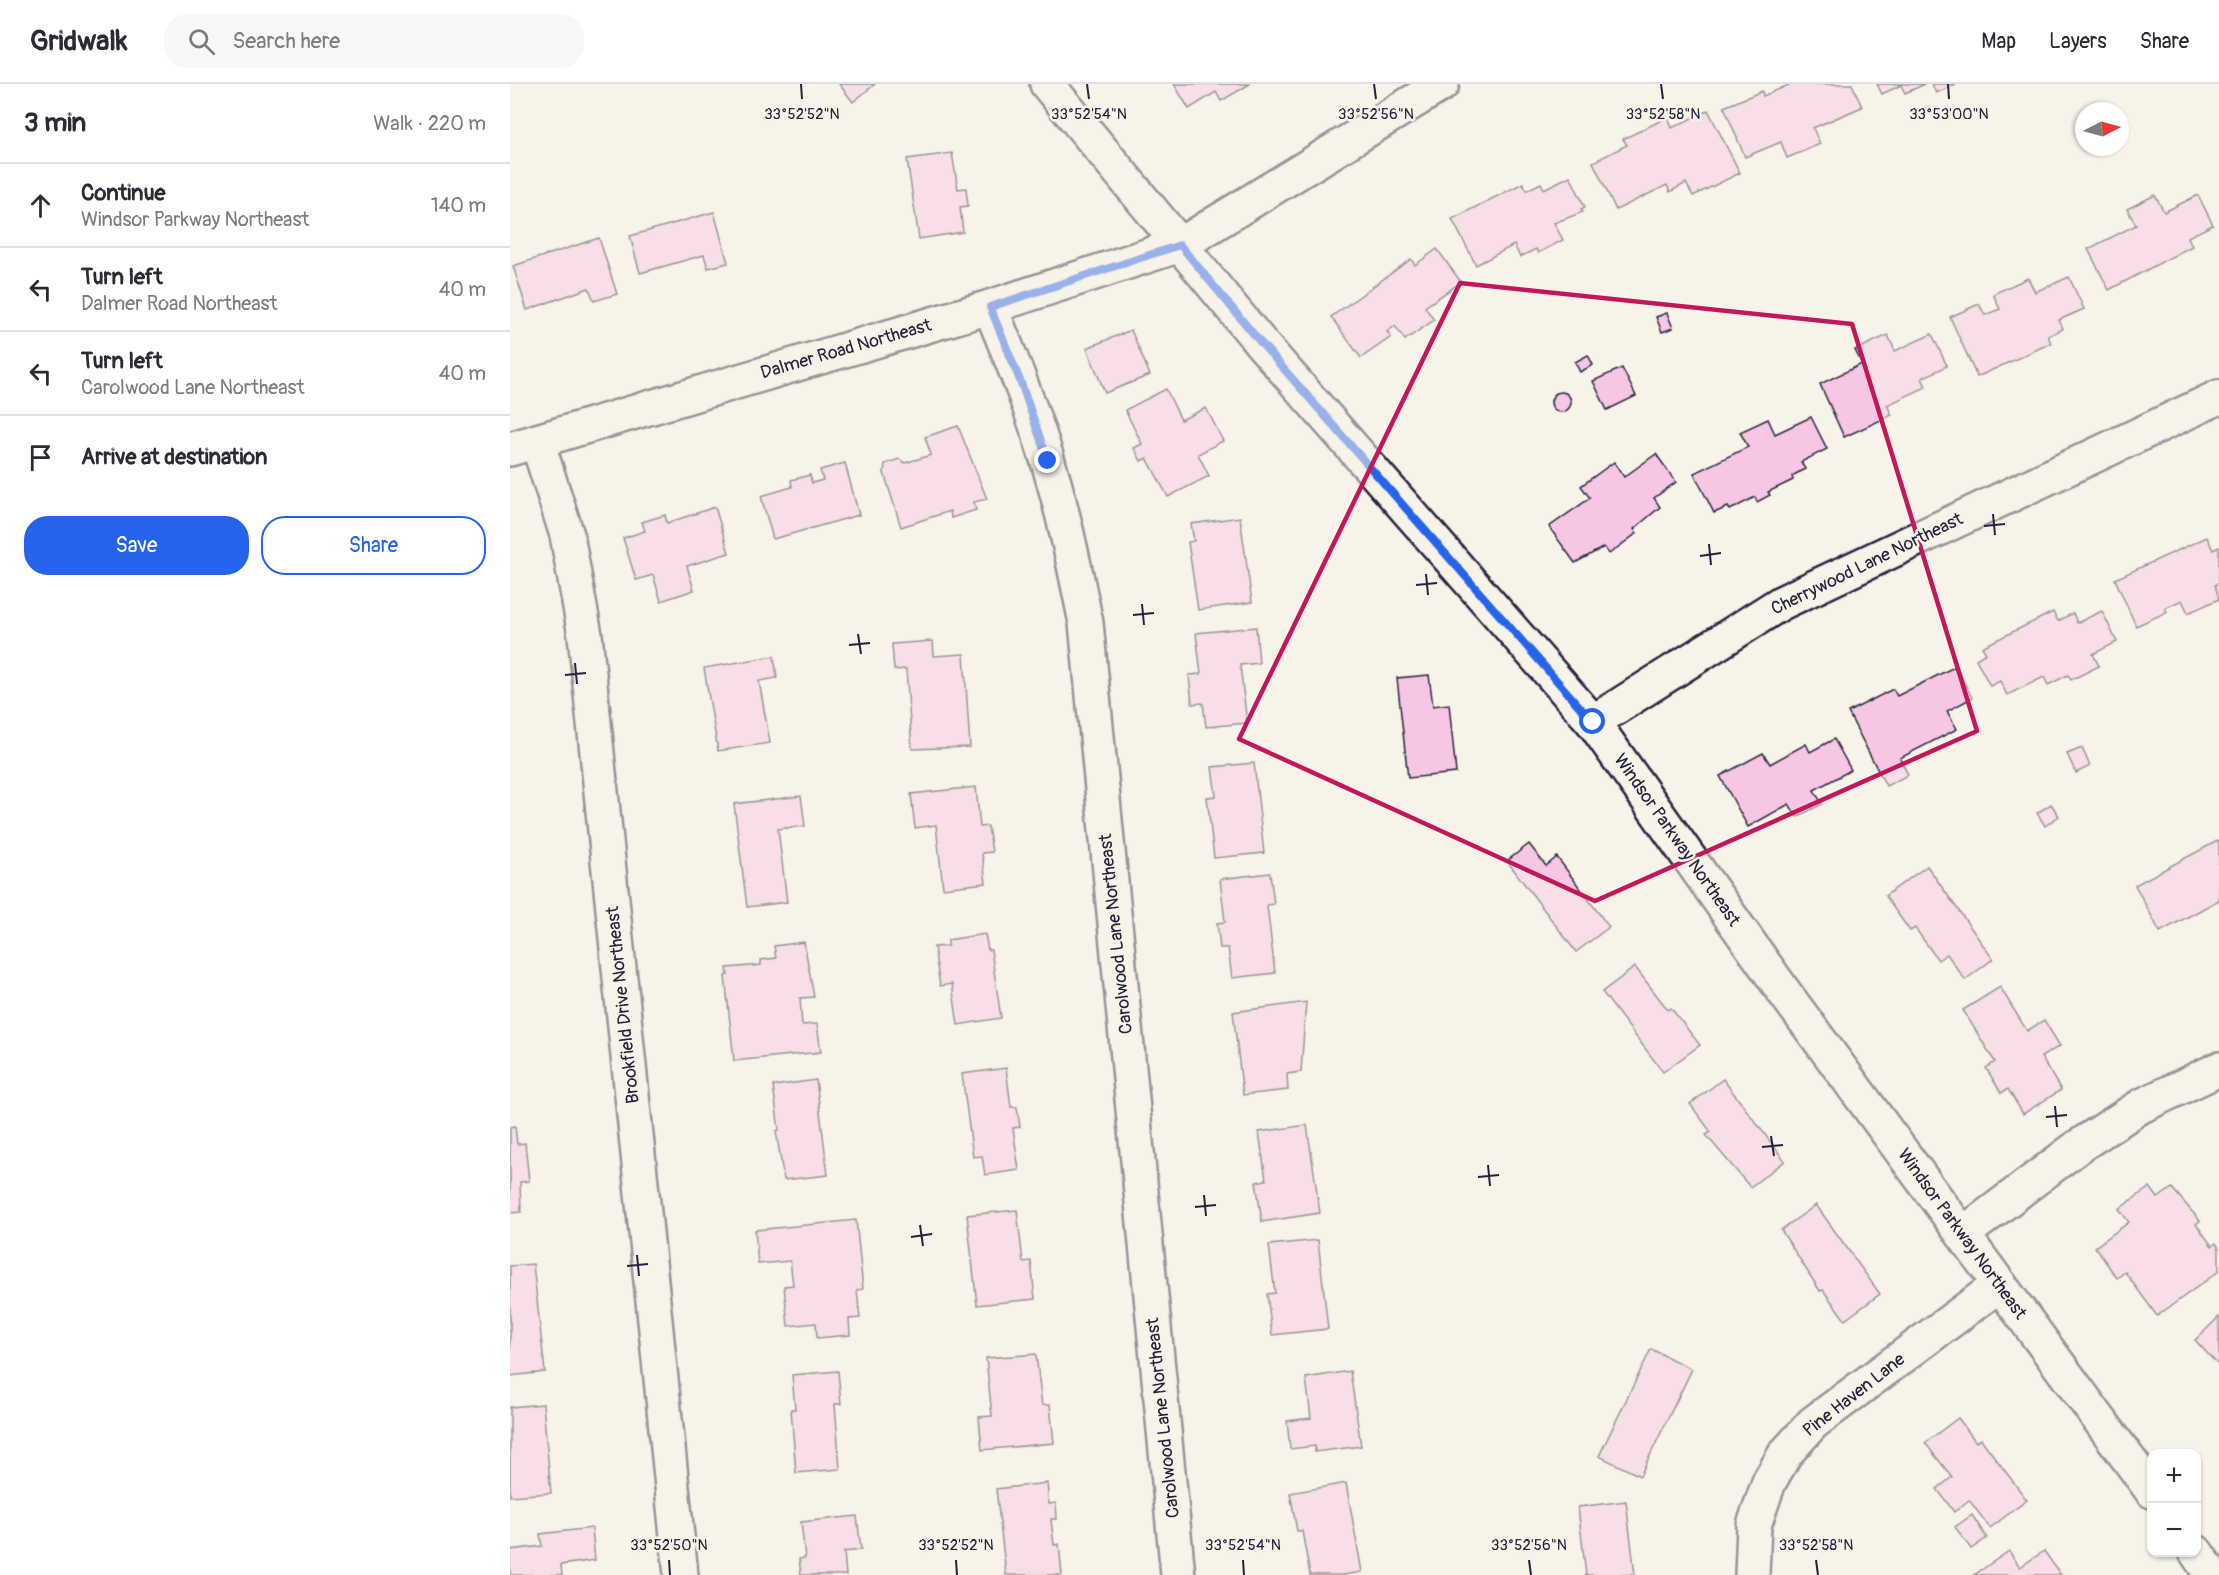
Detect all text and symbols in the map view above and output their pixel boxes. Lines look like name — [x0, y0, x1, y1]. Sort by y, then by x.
search box — [164, 14, 584, 68]
text: Gridwalk — [30, 24, 128, 59]
icon: search — [185, 25, 218, 58]
text: Search here — [233, 27, 340, 55]
text: Map — [1981, 28, 2016, 55]
text: Layers — [2049, 28, 2107, 55]
text: Share — [2140, 28, 2189, 55]
north arrow — [2075, 102, 2129, 156]
text: 33°52'52"N — [764, 105, 840, 124]
text: 33°52'54"N — [1051, 105, 1127, 124]
text: 33°52'56"N — [1338, 105, 1414, 124]
text: 33°52'58"N — [1626, 105, 1700, 124]
text: 33°53'00"N — [1909, 105, 1989, 124]
text: 3 min — [24, 107, 86, 139]
text: Walk · 220 m — [373, 111, 486, 136]
text: Continue — [81, 179, 165, 207]
icon: ahead — [24, 189, 57, 222]
text: 140 m — [431, 193, 486, 218]
text: Windsor Parkway Northeast — [81, 207, 309, 232]
text: Turn left — [81, 263, 163, 291]
icon: left — [24, 273, 57, 306]
text: 40 m — [439, 277, 486, 302]
text: Dalmer Road Northeast — [81, 291, 277, 316]
street label: Dalmer Road Northeast — [758, 313, 935, 384]
text: Turn left — [81, 347, 163, 375]
icon: left — [24, 357, 57, 390]
text: 40 m — [439, 361, 486, 386]
text: Carolwood Lane Northeast — [81, 375, 305, 400]
icon: arrive — [24, 441, 57, 474]
text: Arrive at destination — [81, 443, 267, 471]
route end — [1034, 447, 1060, 473]
street label: Cherrywood Lane Northeast — [1767, 507, 1967, 621]
button: Save — [24, 516, 249, 575]
button: Share — [261, 516, 486, 575]
route start — [1579, 708, 1605, 734]
street label: Windsor Parkway Northeast — [1609, 749, 1746, 931]
street label: Carolwood Lane Northeast — [1094, 832, 1138, 1035]
street label: Brookfield Drive Northeast — [601, 904, 645, 1105]
street label: Windsor Parkway Northeast — [1892, 1144, 2032, 1325]
street label: Carolwood Lane Northeast — [1141, 1316, 1185, 1519]
street label: Pine Haven Lane — [1798, 1348, 1910, 1442]
map controls — [2147, 1449, 2201, 1557]
button: + — [2147, 1449, 2201, 1503]
button: − — [2147, 1503, 2201, 1557]
text: 33°52'50"N — [630, 1536, 708, 1555]
text: 33°52'52"N — [918, 1536, 994, 1555]
text: 33°52'54"N — [1205, 1536, 1281, 1555]
text: 33°52'56"N — [1491, 1536, 1567, 1555]
text: 33°52'58"N — [1779, 1536, 1853, 1555]

